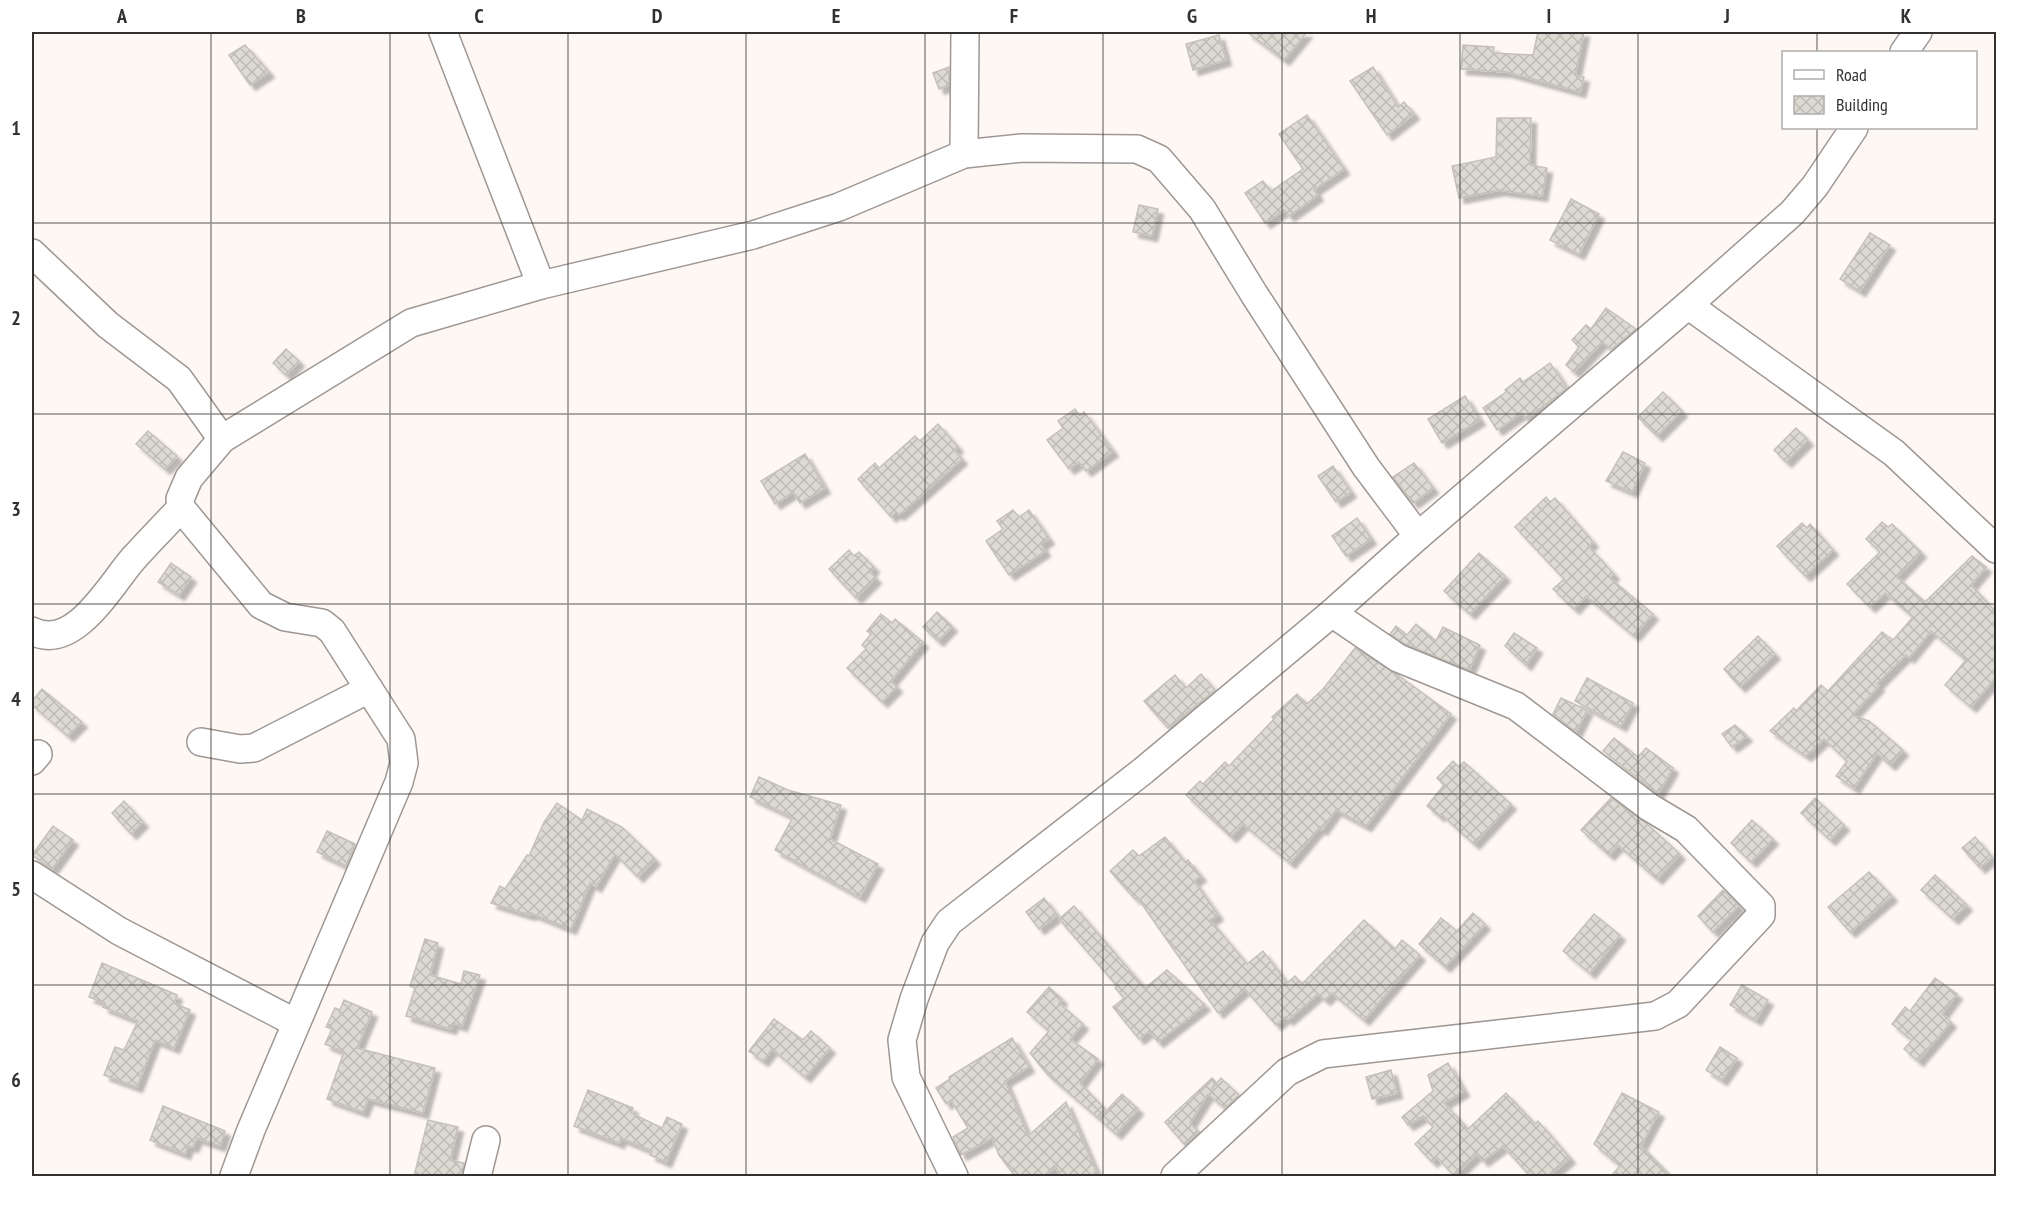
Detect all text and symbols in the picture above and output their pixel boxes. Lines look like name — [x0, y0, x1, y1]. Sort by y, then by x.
text: A — [116, 3, 128, 29]
text: B — [296, 3, 306, 29]
text: C — [474, 3, 484, 29]
text: D — [652, 3, 663, 29]
text: E — [832, 3, 840, 29]
text: F — [1010, 3, 1018, 29]
text: G — [1187, 3, 1197, 29]
text: H — [1366, 3, 1376, 29]
text: I — [1547, 3, 1551, 29]
text: J — [1723, 3, 1730, 29]
text: K — [1901, 3, 1912, 29]
legend — [1782, 51, 1977, 129]
text: Road — [1836, 63, 1867, 86]
text: Building — [1836, 93, 1888, 116]
text: 1 — [11, 115, 21, 141]
text: 2 — [11, 305, 21, 331]
text: 3 — [11, 496, 21, 522]
text: 4 — [11, 686, 21, 712]
text: 5 — [11, 876, 21, 902]
text: 6 — [11, 1067, 21, 1093]

